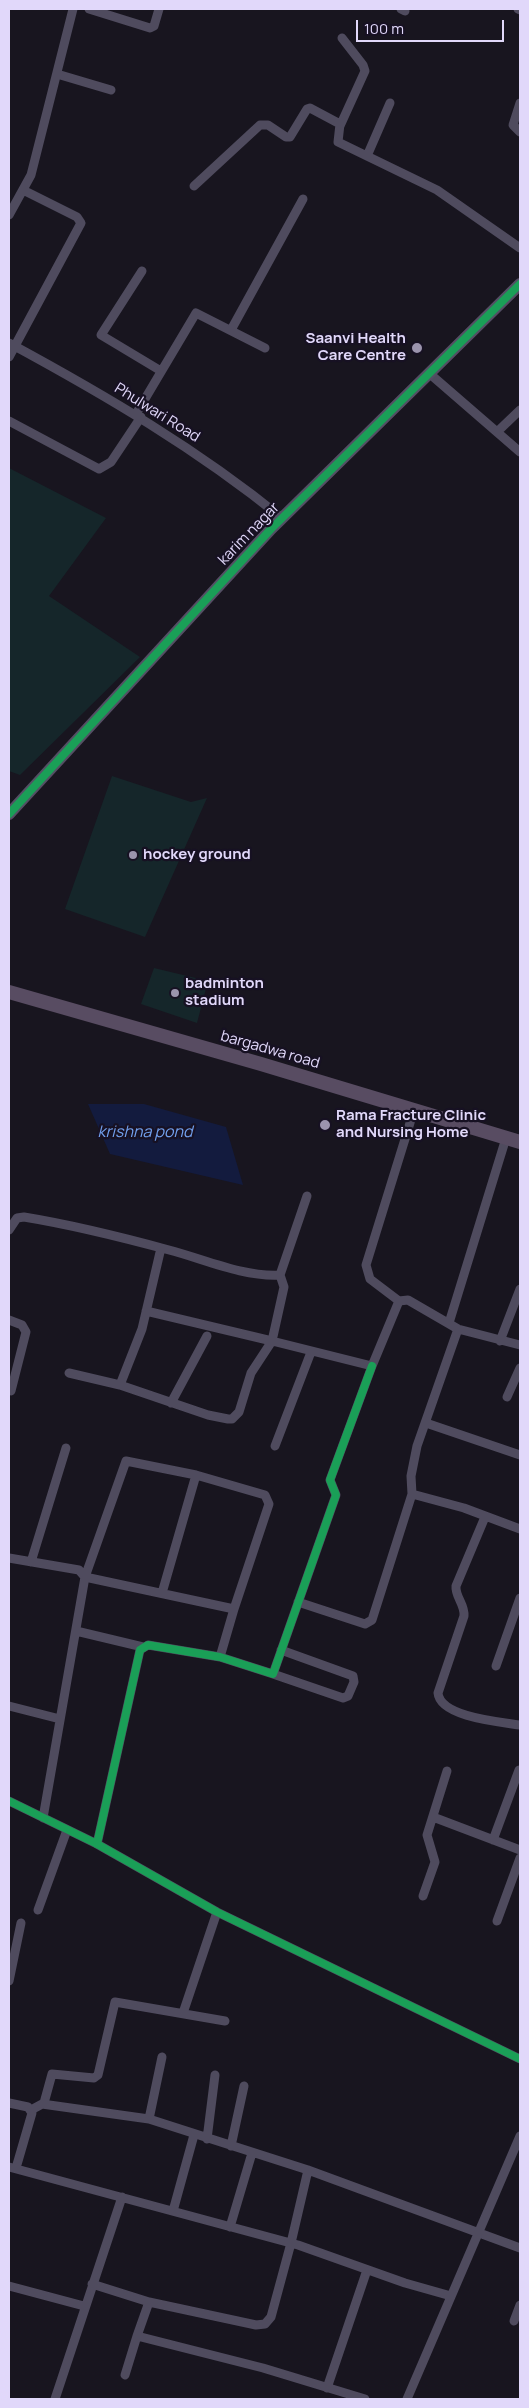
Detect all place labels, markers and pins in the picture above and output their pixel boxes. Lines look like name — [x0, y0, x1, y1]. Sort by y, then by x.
place label: Saanvi Health Care Centre — [306, 330, 406, 365]
marker: Saanvi Health Care Centre — [410, 341, 424, 355]
place label: hockey ground — [143, 846, 251, 864]
marker: hockey ground — [127, 849, 139, 861]
place label: badminton stadium — [185, 975, 264, 1010]
marker: badminton stadium — [169, 987, 181, 999]
place label: Rama Fracture Clinic and Nursing Home — [336, 1107, 486, 1142]
marker: Rama Fracture Clinic and Nursing Home — [318, 1118, 332, 1132]

